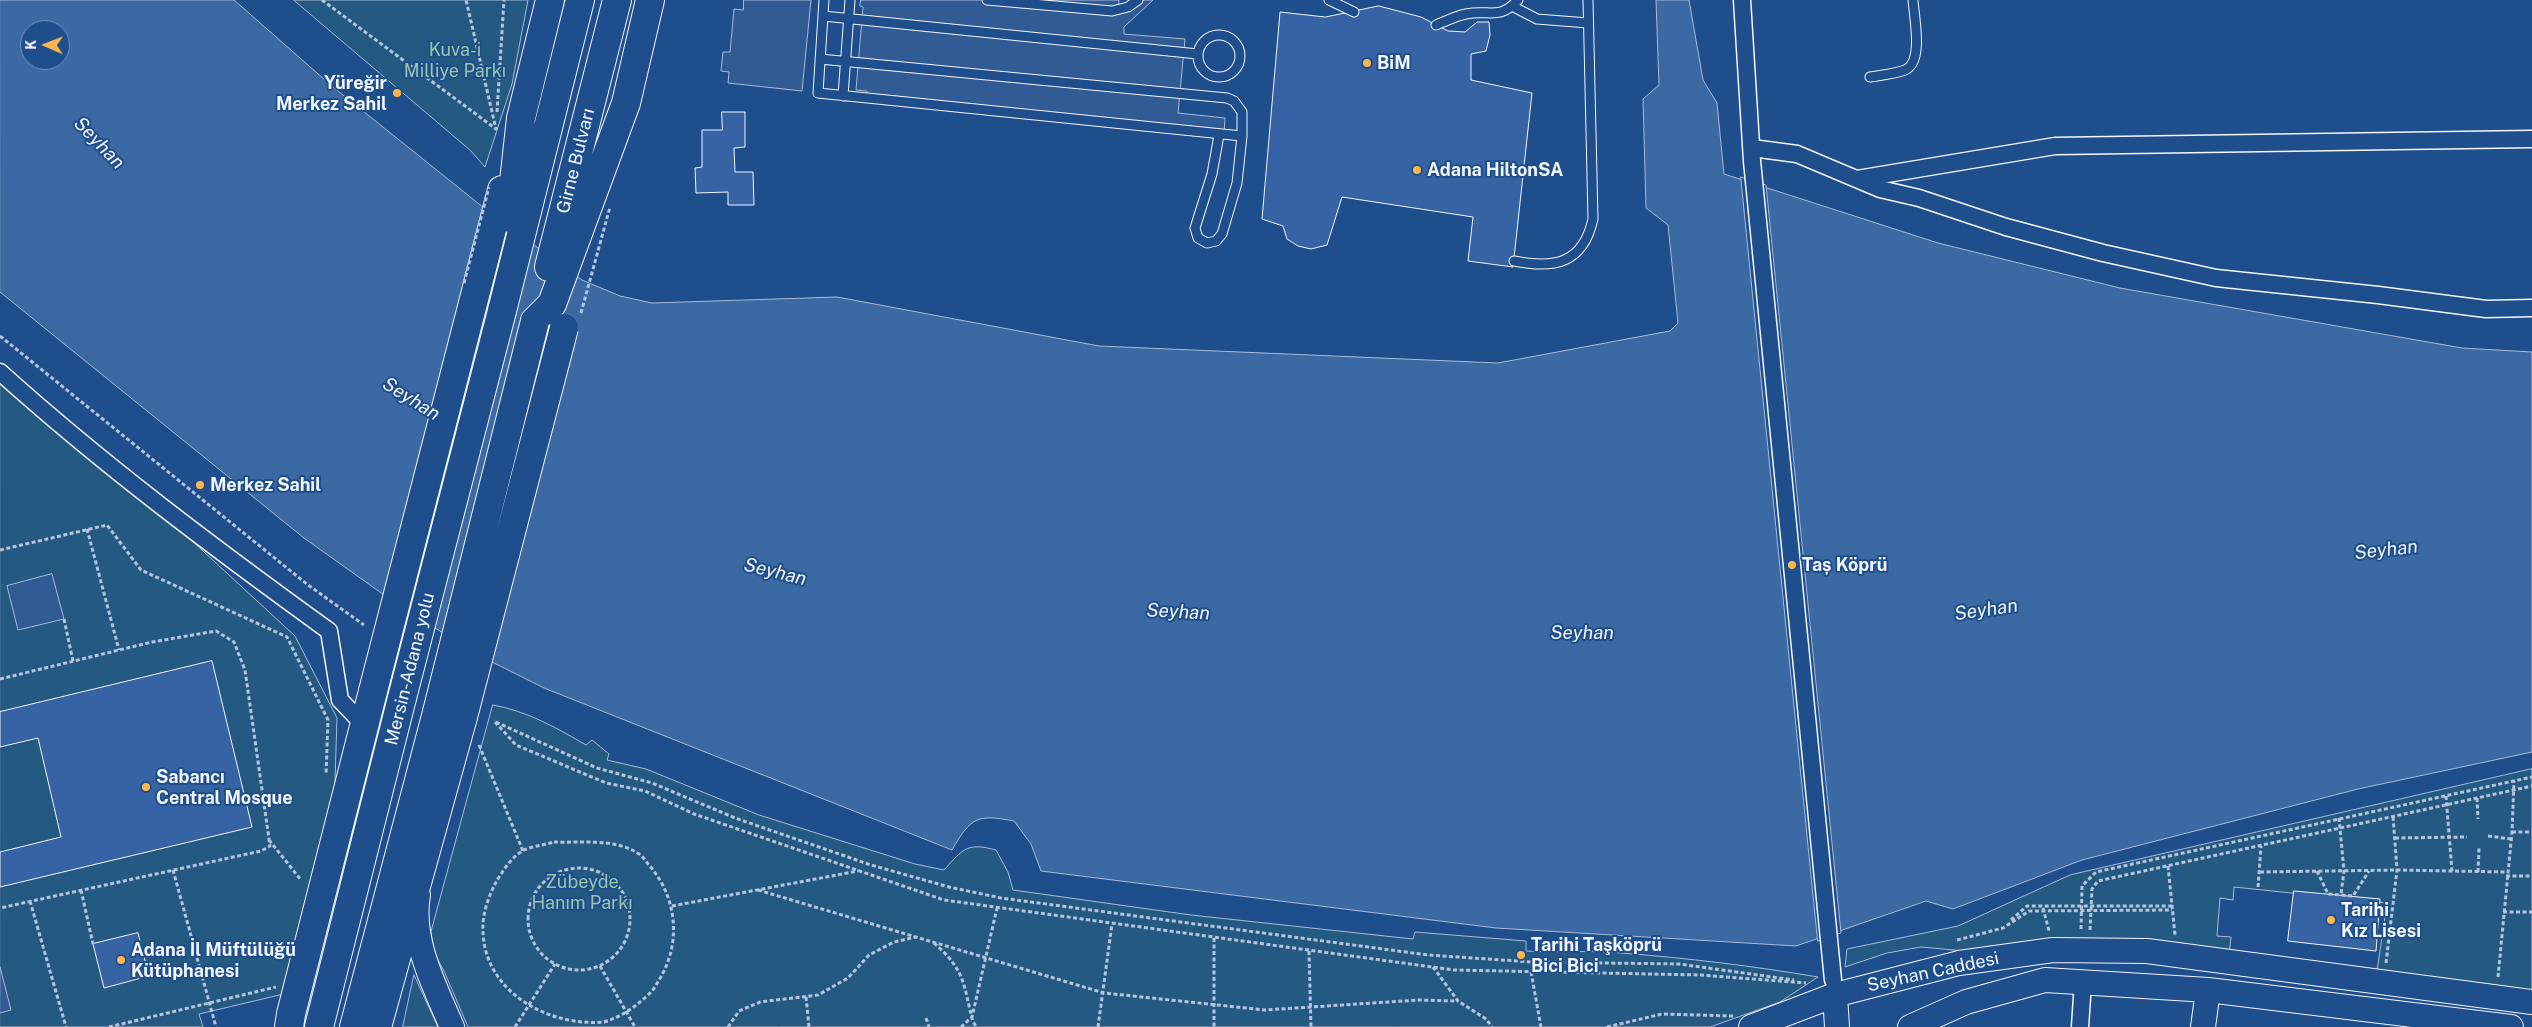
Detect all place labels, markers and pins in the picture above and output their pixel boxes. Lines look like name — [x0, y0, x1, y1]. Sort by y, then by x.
place label: BiM — [1377, 52, 1411, 74]
marker: BiM — [1361, 57, 1373, 69]
place label: Yüreğir Merkez Sahil — [276, 72, 387, 115]
marker: Yüreğir Merkez Sahil — [391, 87, 403, 99]
place label: Adana HiltonSA — [1427, 159, 1563, 181]
marker: Adana HiltonSA — [1411, 164, 1423, 176]
place label: Merkez Sahil — [210, 474, 321, 496]
marker: Merkez Sahil — [194, 479, 206, 491]
place label: Taș Köprü — [1802, 554, 1887, 576]
marker: Taș Köprü — [1786, 559, 1798, 571]
place label: Sabancı Central Mosque — [156, 766, 293, 809]
marker: Sabancı Central Mosque — [140, 781, 152, 793]
place label: Tarihi Kız Lisesi — [2341, 899, 2421, 942]
marker: Tarihi Kız Lisesi — [2325, 914, 2337, 926]
place label: Tarihi Taşköprü Bici Bici — [1531, 934, 1662, 976]
place label: Adana İl Müftülüğü Kütüphanesi — [131, 939, 296, 982]
marker: Tarihi Taşköprü Bici Bici — [1515, 949, 1527, 961]
marker: Adana İl Müftülüğü Kütüphanesi — [115, 954, 127, 966]

